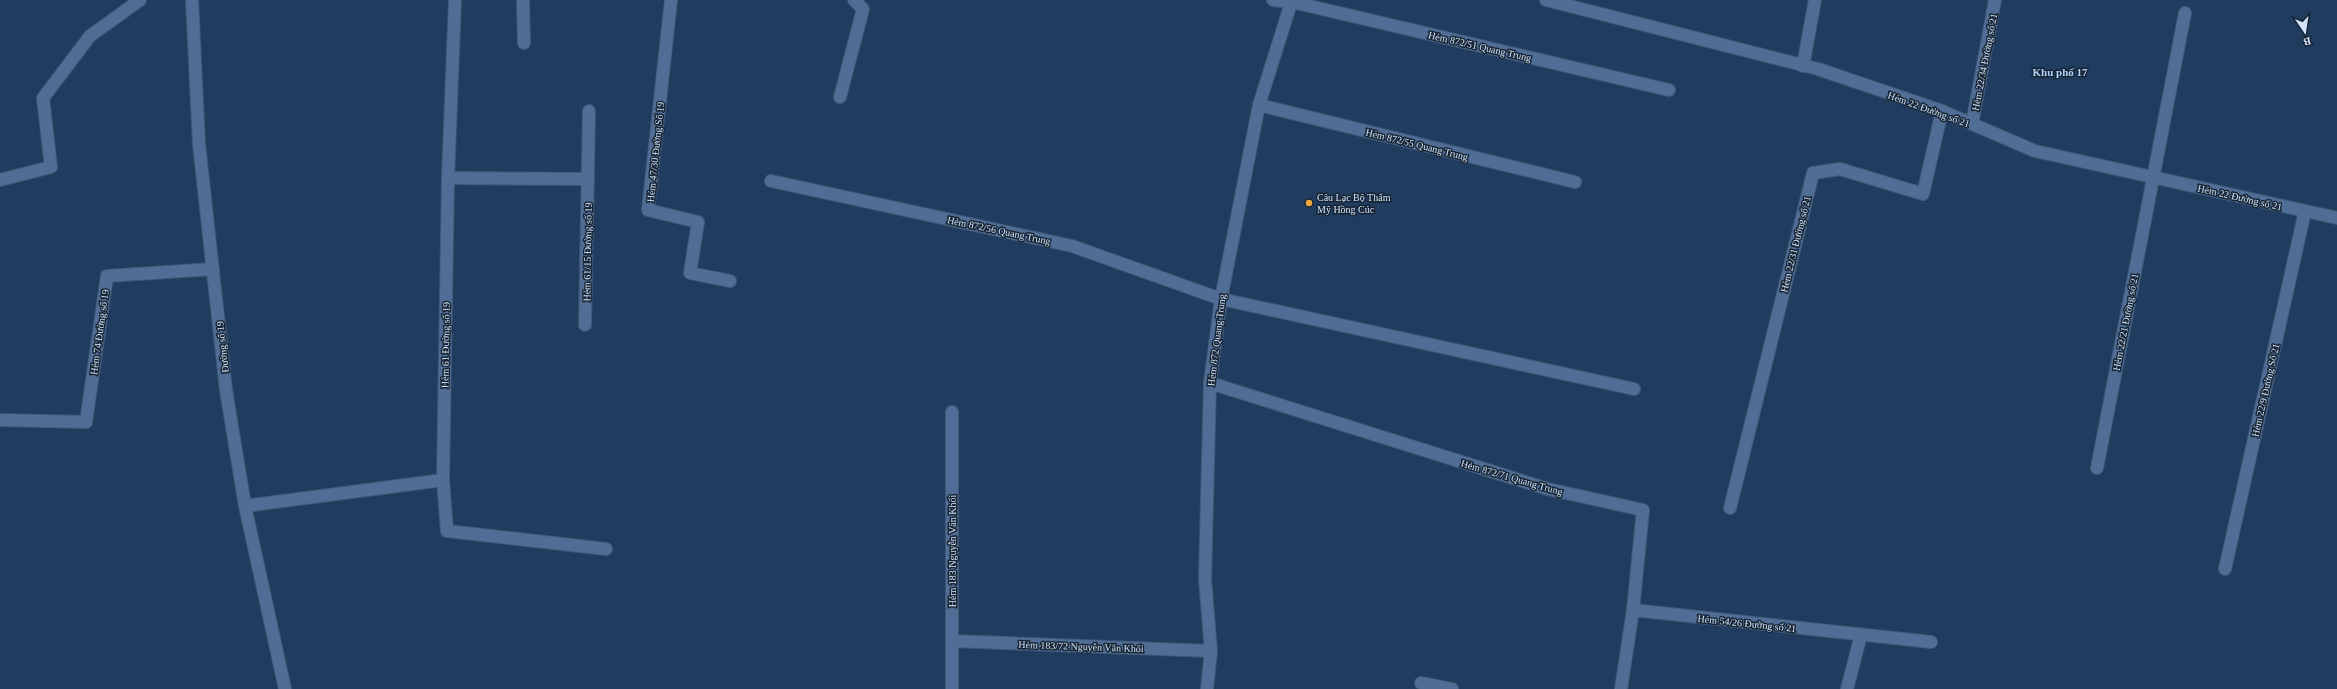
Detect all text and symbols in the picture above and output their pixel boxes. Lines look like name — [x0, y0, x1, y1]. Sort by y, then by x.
street label: Hẻm 22/34 Đường số 21 — [1970, 12, 1999, 112]
north arrow — [2285, 12, 2325, 52]
street label: Hẻm 872/51 Quang Trung — [1427, 29, 1532, 64]
text: B — [2302, 35, 2312, 49]
district label: Khu phố 17 — [2032, 66, 2088, 78]
street label: Hẻm 22 Đường số 21 — [1886, 90, 1971, 129]
street label: Hẻm 47/30 Đường Số 19 — [645, 101, 666, 203]
street label: Hẻm 872/55 Quang Trung — [1364, 126, 1469, 163]
street label: Hẻm 22 Đường số 21 — [2197, 182, 2283, 213]
place label: Câu Lạc Bộ Thẩm Mỹ Hồng Cúc — [1317, 192, 1391, 215]
street label: Hẻm 22/31 Đường số 21 — [1778, 195, 1813, 294]
marker: Câu Lạc Bộ Thẩm Mỹ Hồng Cúc — [1304, 198, 1314, 208]
street label: Hẻm 61/15 Đường số 19 — [581, 202, 594, 302]
street label: Hẻm 872/56 Quang Trung — [946, 214, 1052, 247]
street label: Hẻm 22/21 Đường số 21 — [2111, 272, 2140, 372]
street label: Hẻm 74 Đường số 19 — [88, 289, 111, 376]
street label: Hẻm 872 Quang Trung — [1205, 293, 1228, 387]
street label: Hẻm 61 Đường số 19 — [439, 302, 452, 388]
street label: Đường số 19 — [214, 321, 231, 373]
street label: Hẻm 22/9 Đường Số 21 — [2249, 342, 2282, 438]
street label: Hẻm 872/71 Quang Trung — [1460, 458, 1564, 497]
street label: Hẻm 183 Nguyễn Văn Khối — [947, 494, 958, 607]
street label: Hẻm 54/26 Đường số 21 — [1697, 613, 1797, 634]
street label: Hẻm 183/72 Nguyễn Văn Khối — [1018, 639, 1144, 654]

